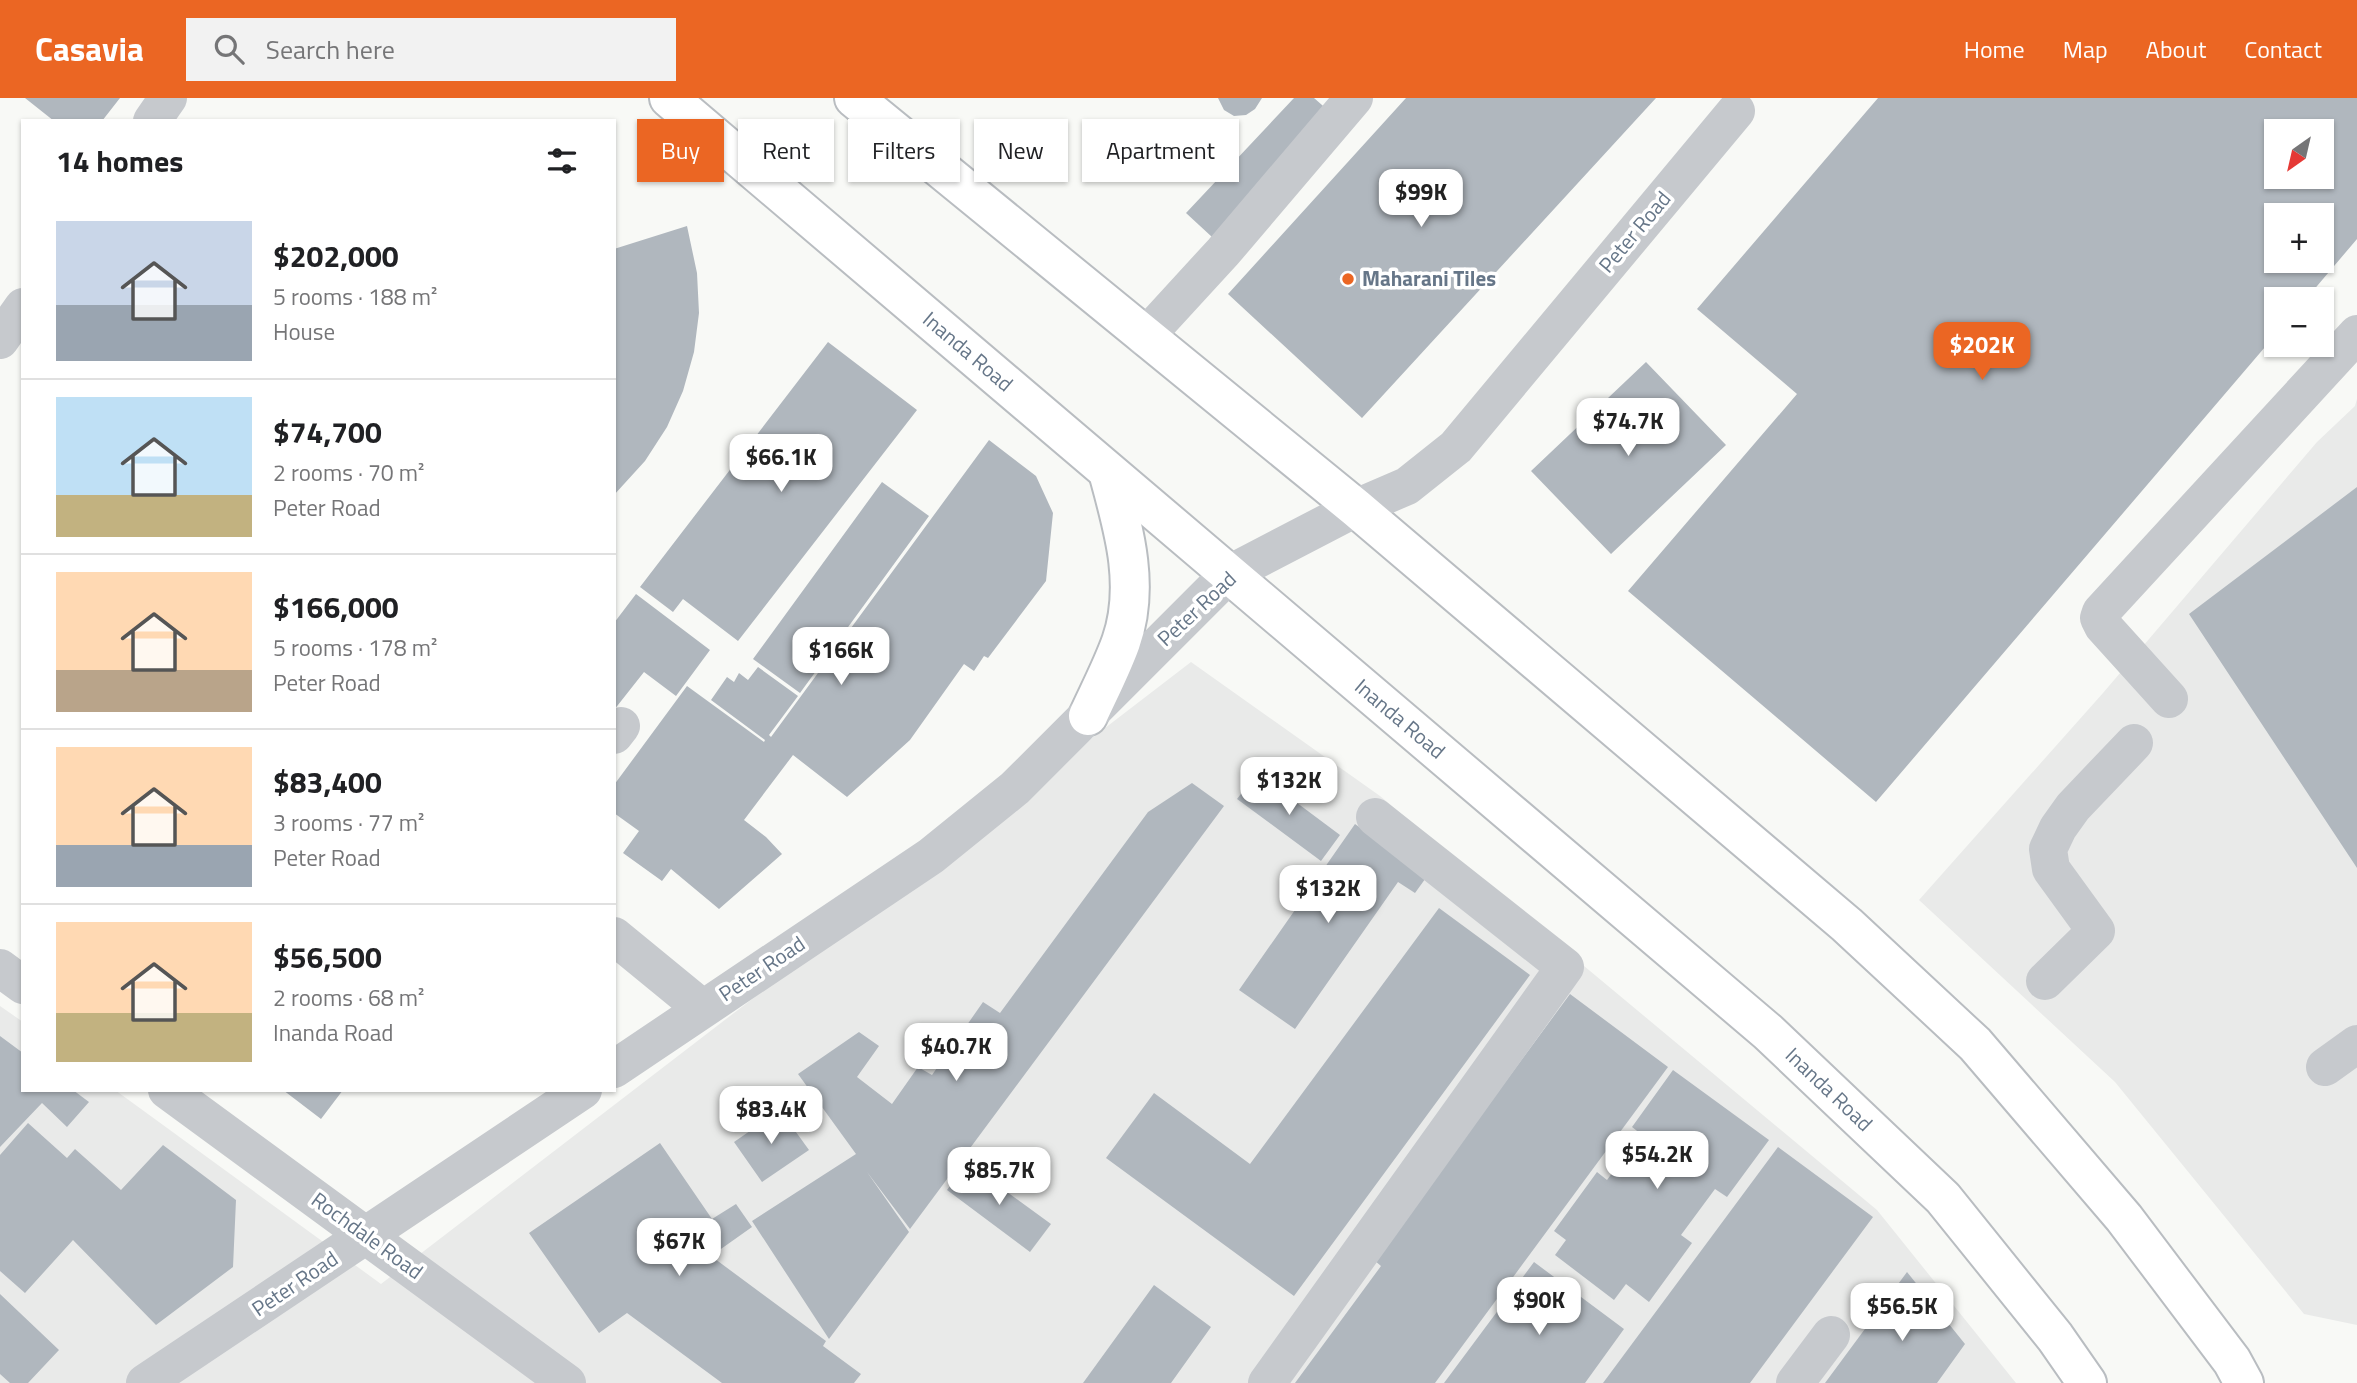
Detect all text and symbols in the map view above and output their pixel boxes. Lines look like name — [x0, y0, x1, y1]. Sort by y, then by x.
search box — [186, 18, 676, 81]
text: Casavia — [35, 24, 144, 74]
icon: search — [210, 30, 248, 68]
text: Search here — [266, 30, 395, 69]
text: Home — [1964, 31, 2025, 67]
text: Map — [2063, 31, 2108, 67]
text: About — [2146, 31, 2206, 67]
text: Contact — [2244, 31, 2322, 67]
chip: Buy — [637, 119, 724, 182]
chip: Rent — [738, 119, 834, 182]
chip: Filters — [848, 119, 960, 182]
chip: New — [974, 119, 1068, 182]
chip: Apartment — [1082, 119, 1239, 182]
north arrow — [2264, 119, 2334, 189]
map controls — [2264, 119, 2334, 357]
text: 14 homes — [56, 138, 183, 184]
icon: filters — [543, 142, 581, 180]
pin: $99K — [1380, 170, 1462, 229]
text: $99K — [1395, 174, 1447, 209]
street label: Peter Road — [1590, 183, 1678, 279]
button: + — [2264, 203, 2334, 273]
text: $202,000 — [273, 233, 399, 279]
icon: home — [112, 249, 196, 333]
place label: Maharani Tiles — [1362, 262, 1496, 294]
marker: Maharani Tiles — [1340, 271, 1356, 287]
text: 5 rooms · 188 m² — [273, 279, 437, 314]
button: − — [2264, 287, 2334, 357]
street label: Inanda Road — [916, 303, 1021, 399]
text: House — [273, 314, 335, 349]
pin: $202K — [1933, 322, 2031, 382]
text: $202K — [1949, 327, 2015, 362]
pin: $74.7K — [1571, 398, 1685, 458]
text: $74.7K — [1592, 403, 1664, 438]
text: $74,700 — [273, 409, 382, 455]
icon: home — [112, 425, 196, 509]
pin: $66.1K — [724, 434, 838, 494]
text: $66.1K — [745, 439, 817, 474]
text: 2 rooms · 70 m² — [273, 455, 424, 490]
text: Peter Road — [273, 490, 381, 525]
street label: Peter Road — [1149, 563, 1243, 653]
text: $166,000 — [273, 584, 399, 630]
icon: home — [112, 600, 196, 684]
pin: $166K — [792, 628, 890, 687]
text: 5 rooms · 178 m² — [273, 630, 437, 665]
text: $166K — [808, 632, 874, 667]
text: Peter Road — [273, 665, 381, 700]
street label: Inanda Road — [1348, 670, 1453, 766]
pin: $132K — [1240, 758, 1338, 817]
text: $83,400 — [273, 759, 382, 805]
text: $132K — [1256, 762, 1322, 797]
icon: home — [112, 775, 196, 859]
text: 3 rooms · 77 m² — [273, 805, 424, 840]
text: Peter Road — [273, 840, 381, 875]
pin: $132K — [1279, 866, 1377, 925]
text: $132K — [1295, 870, 1361, 905]
street label: Peter Road — [712, 927, 811, 1009]
text: $56,500 — [273, 934, 382, 980]
icon: home — [112, 950, 196, 1034]
text: 2 rooms · 68 m² — [273, 980, 424, 1015]
text: Inanda Road — [273, 1015, 393, 1050]
pin: $40.7K — [899, 1024, 1013, 1083]
text: $40.7K — [920, 1028, 992, 1063]
street label: Inanda Road — [1779, 1039, 1880, 1138]
pin: $83.4K — [714, 1086, 828, 1146]
text: $83.4K — [735, 1091, 807, 1126]
pin: $54.2K — [1600, 1132, 1714, 1191]
text: $54.2K — [1621, 1136, 1693, 1171]
pin: $85.7K — [942, 1148, 1056, 1207]
text: $85.7K — [963, 1152, 1035, 1187]
street label: Rochdale Road — [305, 1184, 430, 1287]
pin: $67K — [638, 1218, 720, 1278]
text: $67K — [653, 1223, 705, 1258]
street label: Peter Road — [245, 1242, 344, 1324]
pin: $90K — [1498, 1278, 1580, 1337]
text: $90K — [1513, 1282, 1565, 1317]
pin: $56.5K — [1845, 1284, 1959, 1343]
text: $56.5K — [1866, 1288, 1938, 1323]

